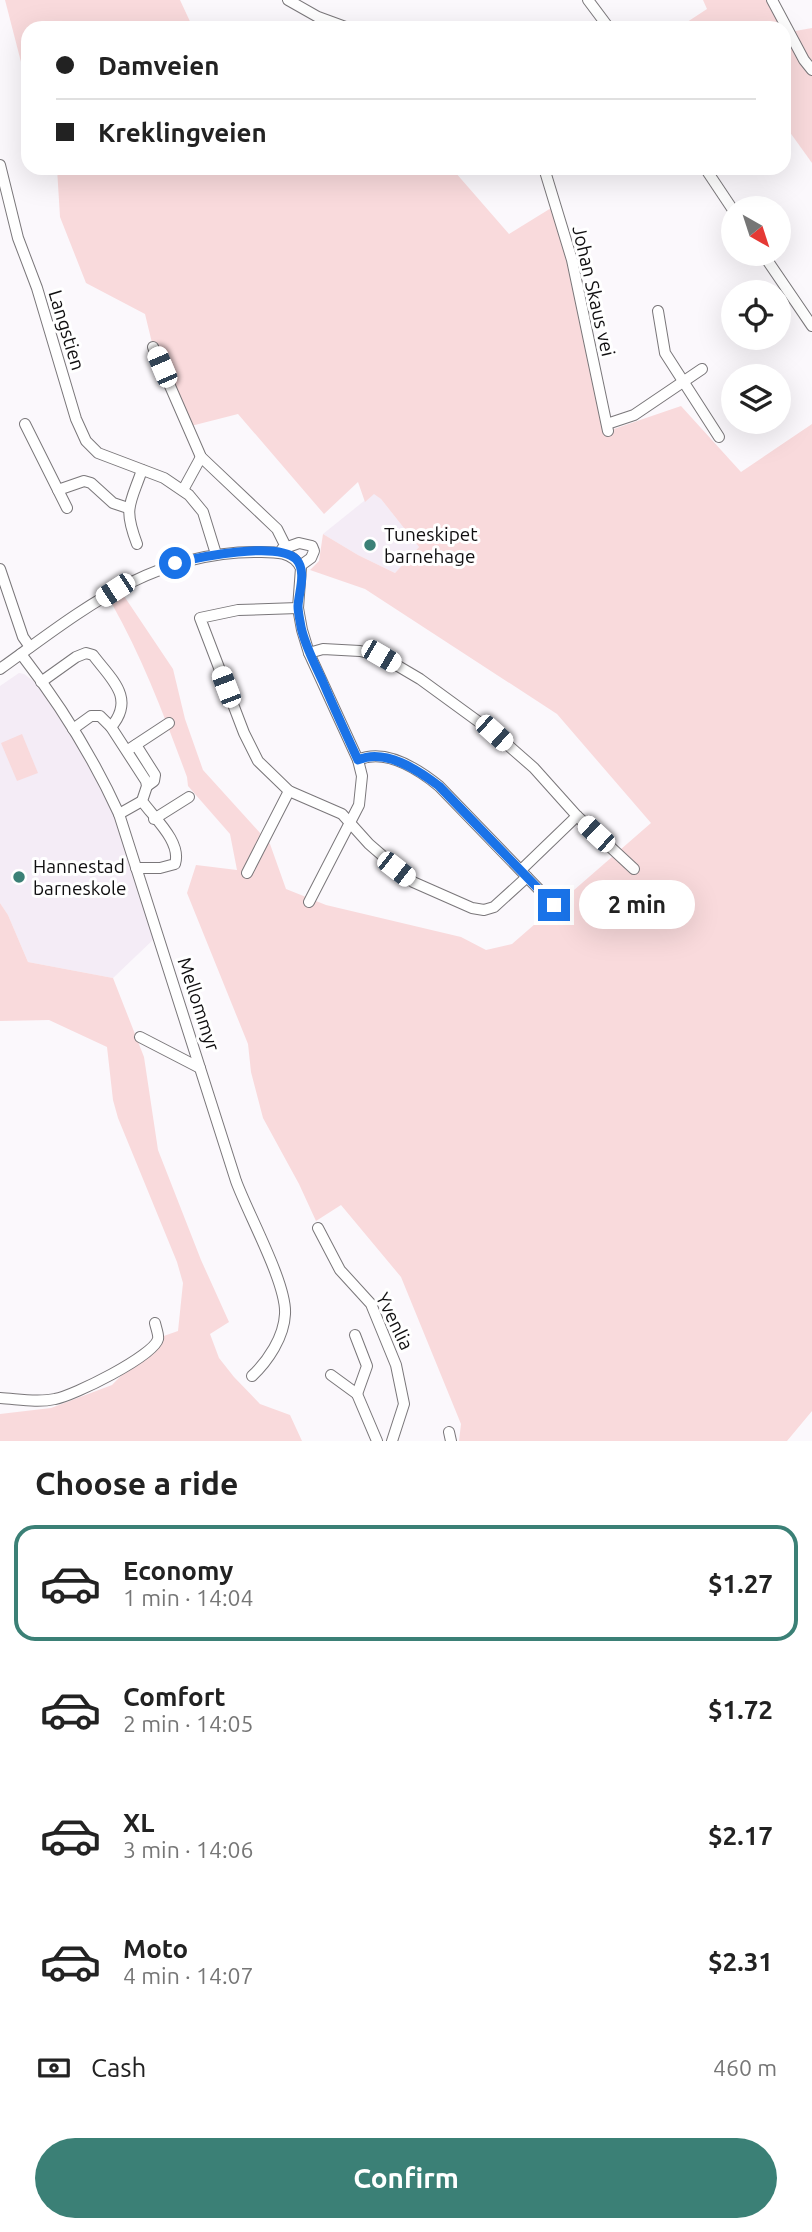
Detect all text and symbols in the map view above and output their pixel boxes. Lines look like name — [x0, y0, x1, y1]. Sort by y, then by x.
text: Damveien — [98, 51, 220, 80]
text: Kreklingveien — [98, 118, 267, 147]
north arrow — [721, 196, 791, 266]
map controls — [721, 196, 791, 434]
street label: Johan Skaus vei — [568, 224, 620, 358]
button: locate — [721, 280, 791, 350]
street label: Langstien — [44, 287, 90, 373]
car — [145, 344, 180, 390]
button: layers — [721, 364, 791, 434]
place label: Tuneskipet barnehage — [384, 523, 478, 567]
marker: Tuneskipet barnehage — [362, 537, 378, 553]
route start — [159, 547, 191, 579]
car — [92, 570, 139, 610]
car — [358, 636, 405, 676]
car — [209, 664, 244, 710]
car — [472, 711, 517, 755]
car — [574, 812, 619, 856]
car — [373, 848, 420, 890]
place label: Hannestad barneskole — [33, 855, 126, 899]
marker: Hannestad barneskole — [11, 869, 27, 885]
callout: 2 min — [578, 880, 694, 930]
route end — [538, 889, 570, 921]
text: 2 min — [608, 892, 666, 917]
street label: Mellommyr — [174, 954, 224, 1054]
street label: Yvenlia — [372, 1289, 418, 1353]
text: Choose a ride — [35, 1465, 238, 1501]
icon: car — [39, 1552, 102, 1615]
text: Economy — [123, 1556, 233, 1585]
text: $1.27 — [708, 1569, 773, 1598]
text: 1 min · 14:04 — [123, 1585, 254, 1610]
icon: car — [39, 1678, 102, 1741]
text: Comfort — [123, 1682, 226, 1711]
text: $1.72 — [708, 1695, 773, 1724]
text: 2 min · 14:05 — [123, 1711, 254, 1736]
icon: car — [39, 1804, 102, 1867]
text: XL — [123, 1808, 154, 1837]
text: $2.17 — [708, 1821, 773, 1850]
text: 3 min · 14:06 — [123, 1837, 254, 1862]
icon: car — [39, 1930, 102, 1993]
text: Moto — [123, 1934, 188, 1963]
text: $2.31 — [708, 1947, 773, 1976]
text: 4 min · 14:07 — [123, 1963, 254, 1988]
icon: cash — [35, 2049, 73, 2087]
text: Cash — [91, 2053, 146, 2082]
text: 460 m — [713, 2055, 777, 2080]
button: Confirm — [35, 2138, 777, 2218]

